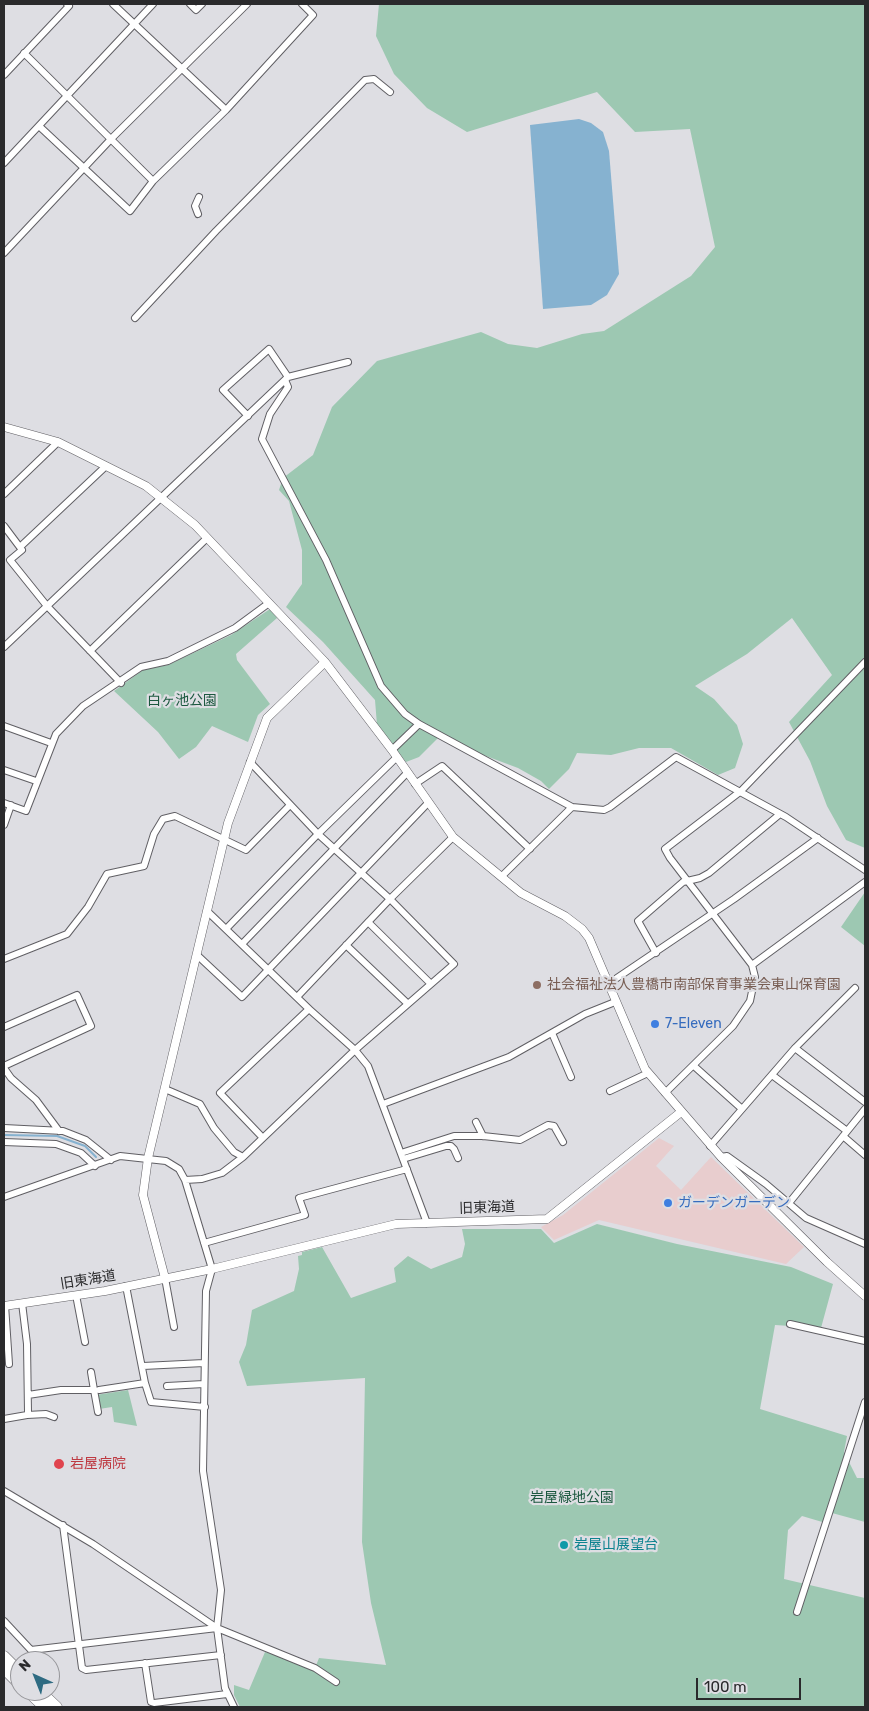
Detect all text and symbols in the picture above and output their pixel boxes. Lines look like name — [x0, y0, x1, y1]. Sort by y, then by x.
park label: 白ヶ池公園 — [147, 693, 217, 709]
place label: 社会福祉法人豊橋市南部保育事業会東山保育園 — [547, 977, 841, 993]
marker: 社会福祉法人豊橋市南部保育事業会東山保育園 — [531, 979, 543, 991]
place label: 7-Eleven — [665, 1016, 722, 1032]
marker: 7-Eleven — [649, 1018, 661, 1030]
place label: ガーデンガーデン — [678, 1195, 790, 1211]
marker: ガーデンガーデン — [662, 1197, 674, 1209]
street label: 旧東海道 — [459, 1199, 515, 1217]
street label: 旧東海道 — [59, 1267, 117, 1293]
place label: 岩屋病院 — [70, 1456, 126, 1472]
marker: 岩屋病院 — [52, 1457, 66, 1471]
park label: 岩屋緑地公園 — [530, 1490, 614, 1506]
place label: 岩屋山展望台 — [574, 1537, 658, 1553]
marker: 岩屋山展望台 — [558, 1539, 570, 1551]
north arrow — [10, 1651, 60, 1701]
text: N — [15, 1656, 34, 1675]
scale bar — [699, 1668, 804, 1700]
text: 100 m — [704, 1678, 746, 1696]

